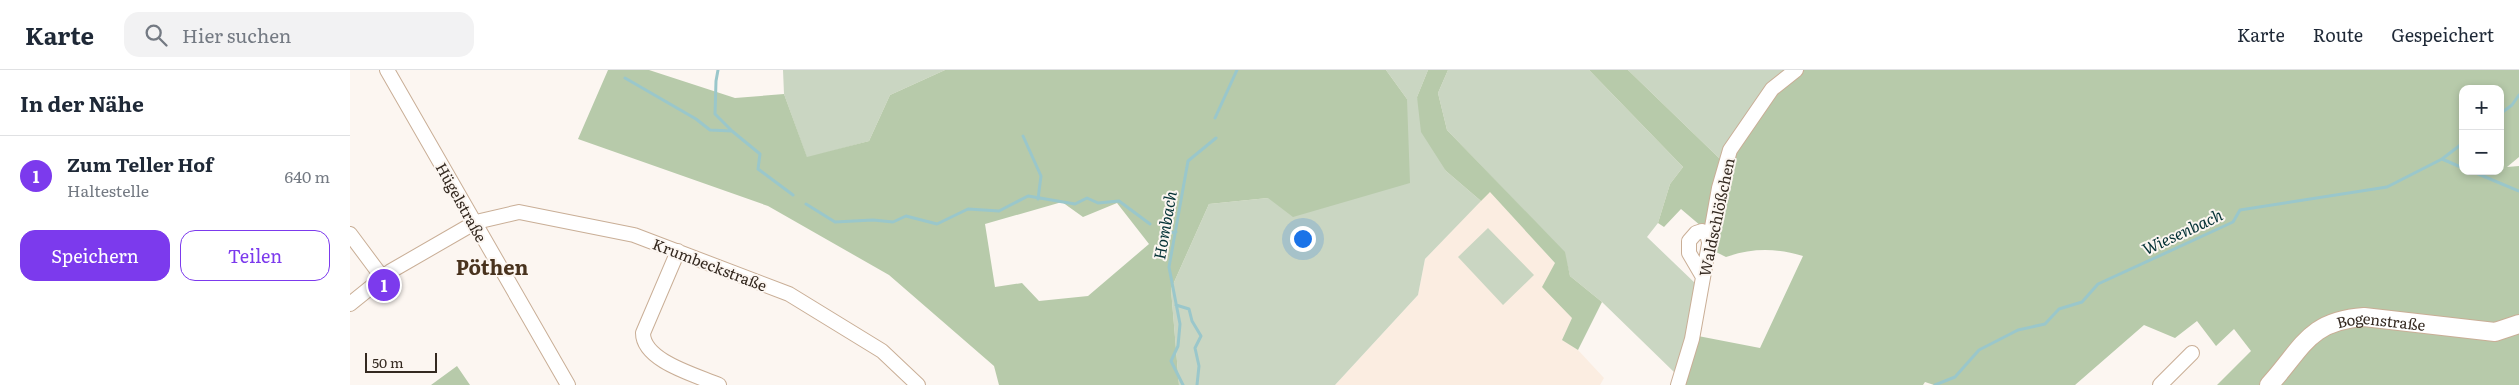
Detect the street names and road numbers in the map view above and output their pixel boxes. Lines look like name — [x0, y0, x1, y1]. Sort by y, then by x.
street label: Waldschlößchen — [1692, 155, 1740, 279]
street label: Hügelstraße — [431, 158, 493, 246]
street label: Krumbeckstraße — [649, 232, 771, 296]
street label: Bogenstraße — [2334, 305, 2427, 336]

